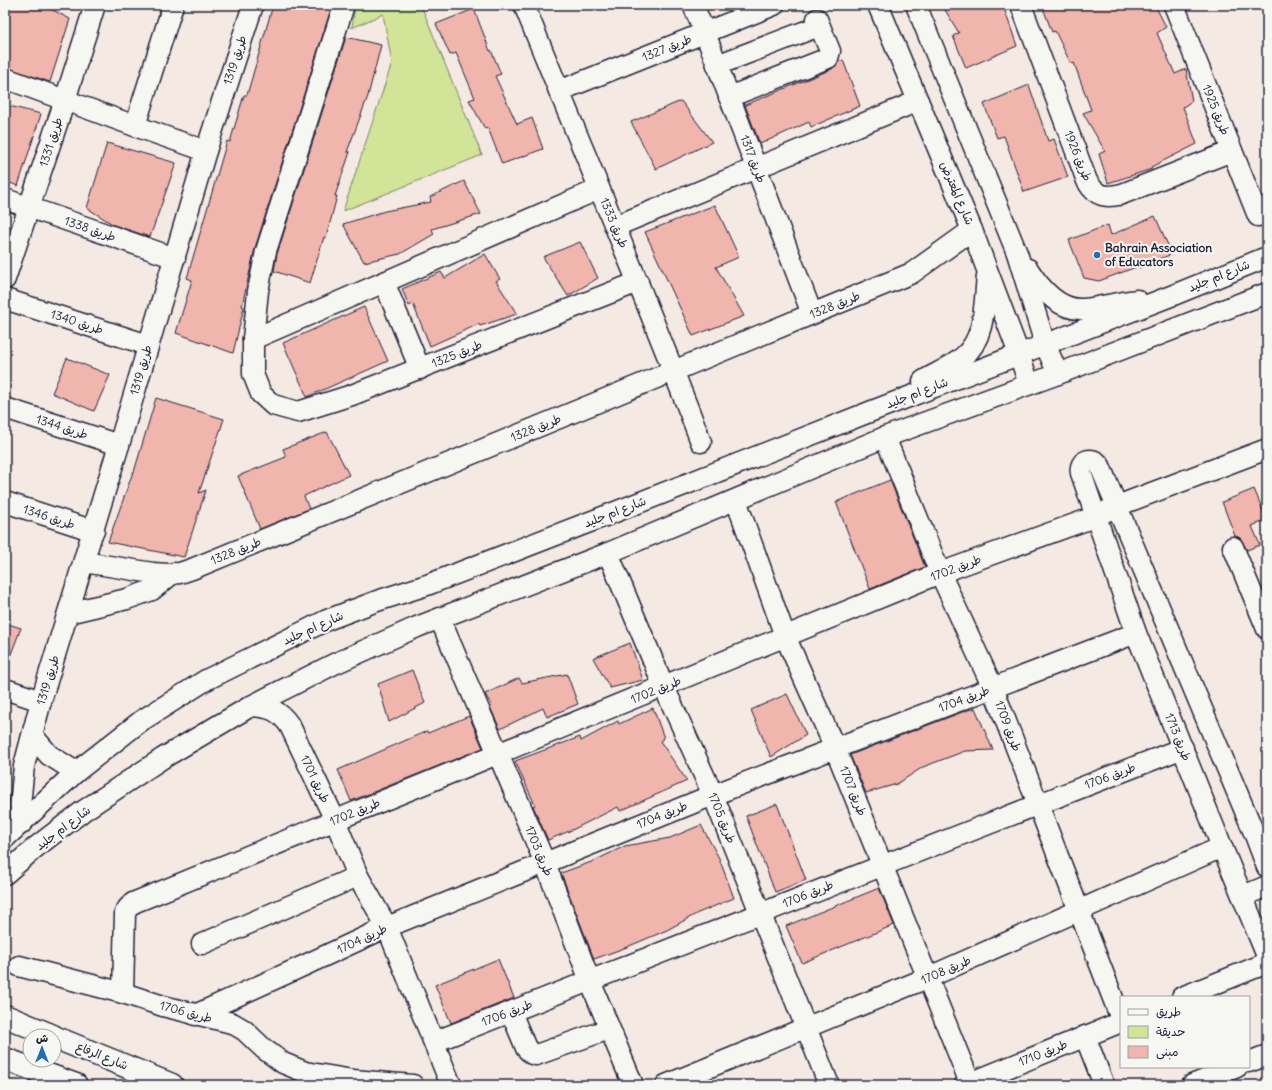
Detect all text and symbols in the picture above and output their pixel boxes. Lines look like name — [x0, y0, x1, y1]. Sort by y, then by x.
street label: طريق 1327 — [640, 31, 694, 64]
street label: طريق 1319 — [219, 33, 250, 87]
street label: طريق 1925 — [1200, 82, 1233, 137]
street label: طريق 1331 — [35, 115, 66, 168]
street label: طريق 1926 — [1062, 128, 1095, 183]
street label: طريق 1317 — [737, 133, 769, 185]
street label: شارع المعترض — [936, 159, 978, 228]
street label: طريق 1333 — [597, 195, 632, 250]
street label: طريق 1338 — [62, 213, 118, 244]
place label: Bahrain Association of Educators — [1105, 240, 1212, 269]
marker: Bahrain Association of Educators — [1092, 250, 1102, 260]
street label: شارع ام جليد — [1186, 256, 1253, 297]
street label: طريق 1328 — [807, 288, 862, 321]
street label: طريق 1340 — [49, 306, 105, 337]
street label: طريق 1325 — [429, 337, 484, 370]
street label: طريق 1319 — [126, 343, 155, 397]
street label: شارع ام جليد — [884, 374, 951, 413]
street label: طريق 1344 — [34, 411, 90, 442]
street label: طريق 1328 — [508, 411, 563, 444]
street label: شارع ام جليد — [582, 493, 649, 532]
street label: طريق 1346 — [21, 501, 77, 532]
street label: طريق 1328 — [208, 534, 263, 567]
street label: طريق 1702 — [928, 551, 983, 584]
street label: شارع ام جليد — [280, 607, 346, 649]
street label: طريق 1319 — [33, 653, 62, 707]
street label: طريق 1702 — [628, 673, 683, 706]
street label: طريق 1704 — [936, 682, 992, 715]
street label: طريق 1709 — [992, 698, 1025, 753]
street label: طريق 1713 — [1162, 711, 1195, 763]
street label: طريق 1701 — [297, 752, 333, 805]
street label: طريق 1706 — [1082, 759, 1137, 792]
street label: طريق 1707 — [837, 764, 870, 818]
street label: طريق 1705 — [705, 790, 739, 845]
street label: طريق 1702 — [327, 795, 382, 828]
street label: طريق 1704 — [634, 798, 689, 832]
street label: شارع ام جليد — [32, 802, 94, 855]
street label: طريق 1703 — [522, 823, 557, 878]
street label: طريق 1706 — [780, 877, 835, 911]
street label: طريق 1704 — [334, 920, 389, 957]
street label: طريق 1708 — [918, 952, 973, 987]
street label: طريق 1706 — [479, 996, 534, 1029]
legend — [1120, 996, 1250, 1068]
street label: طريق 1706 — [158, 997, 214, 1026]
text: طريق — [1156, 1004, 1181, 1019]
text: حديقة — [1156, 1024, 1185, 1039]
north arrow — [22, 1028, 62, 1068]
text: ش — [36, 1031, 48, 1045]
street label: طريق 1710 — [1016, 1036, 1069, 1069]
street label: شارع الرفاع — [73, 1038, 130, 1075]
text: مبنى — [1156, 1044, 1179, 1060]

